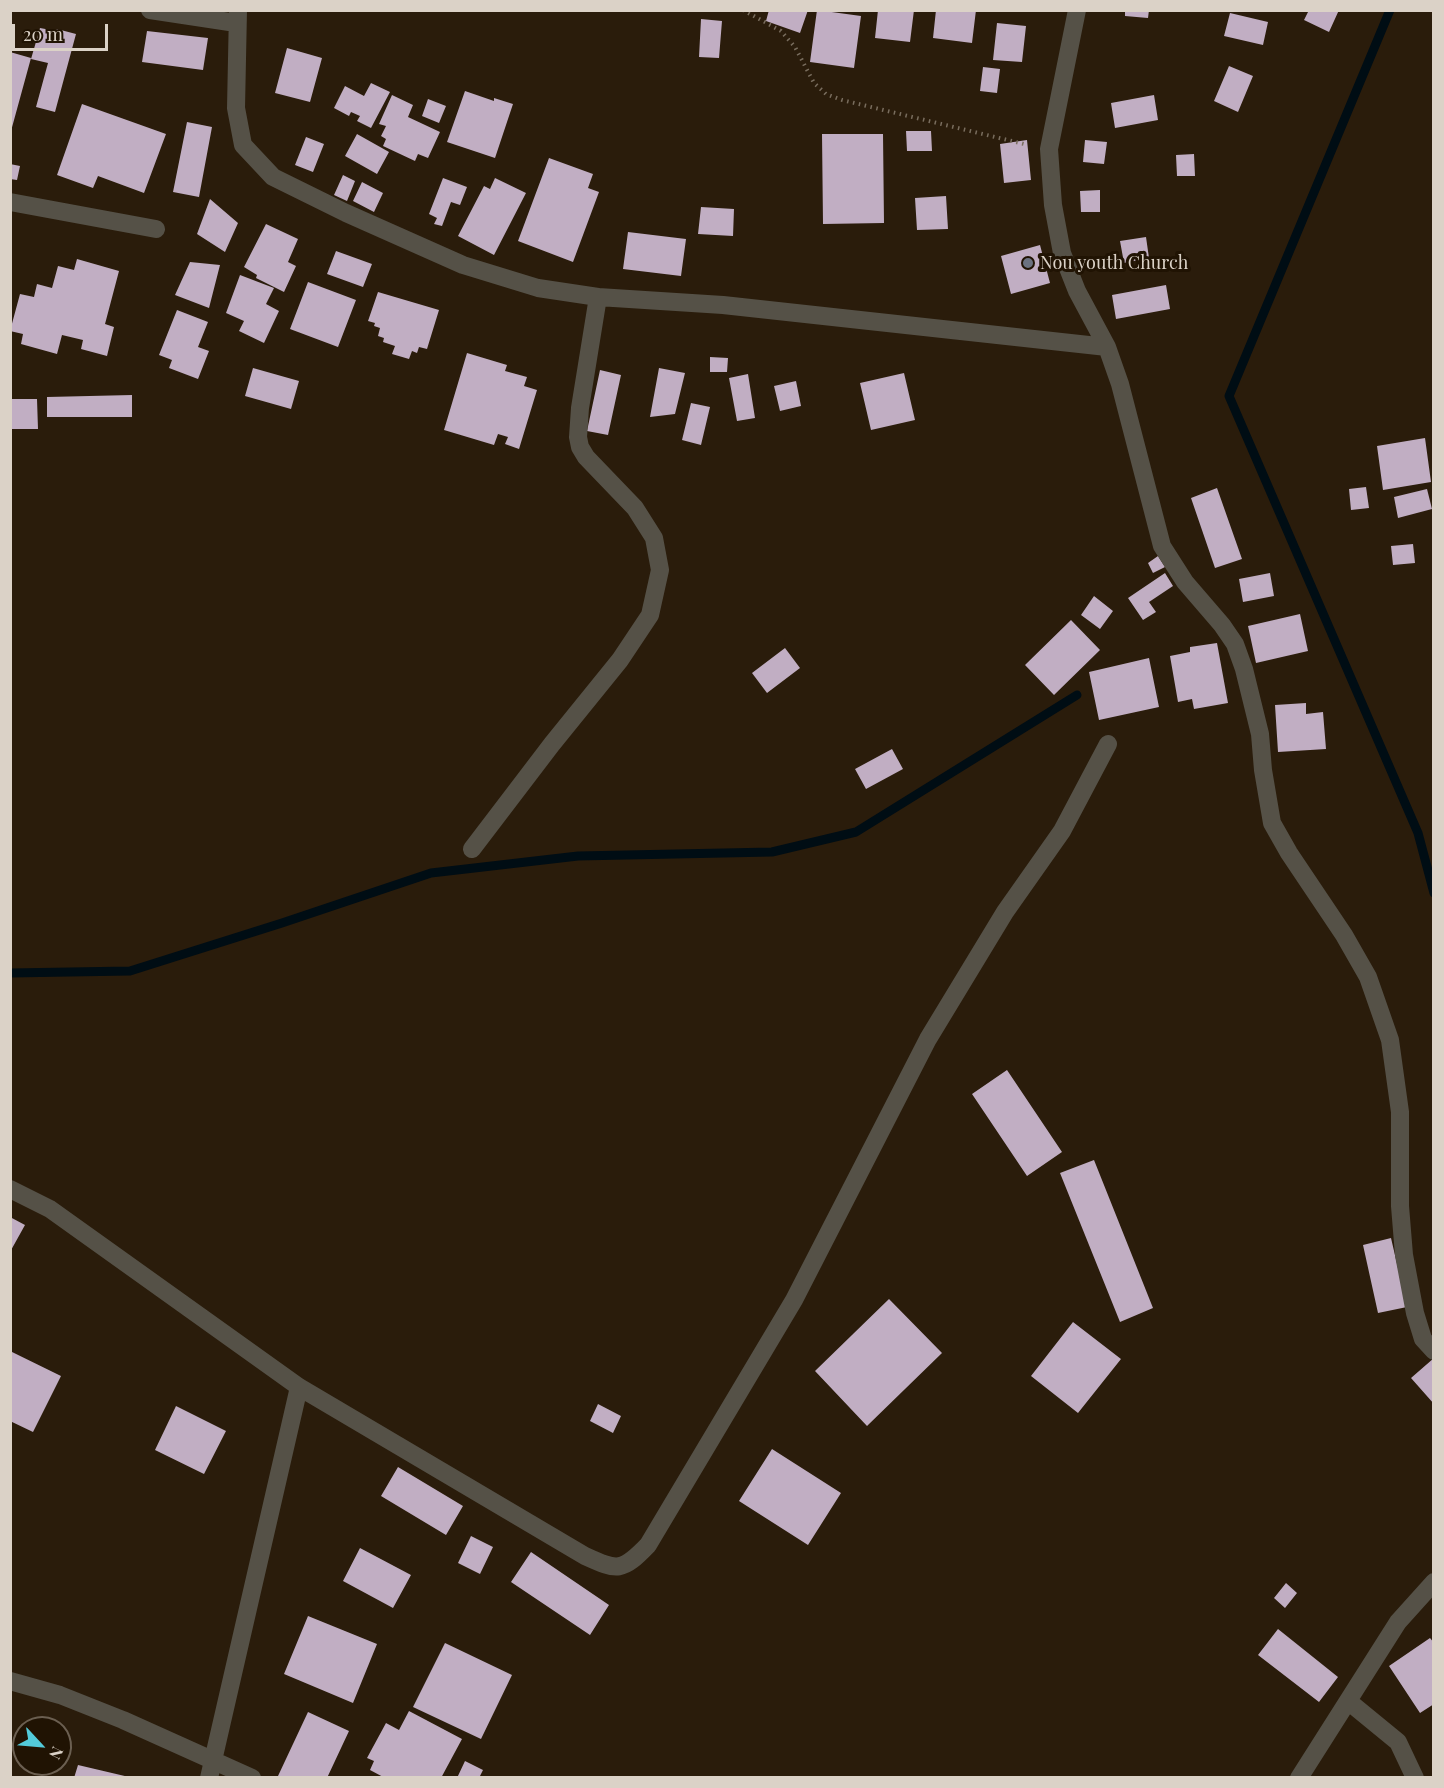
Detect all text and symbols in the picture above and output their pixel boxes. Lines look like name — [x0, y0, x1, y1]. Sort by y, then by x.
scale bar — [15, 12, 111, 50]
text: 20 m — [23, 22, 63, 46]
place label: Nou youth Church — [1040, 252, 1188, 274]
marker: Nou youth Church — [1021, 256, 1035, 270]
north arrow — [12, 1716, 72, 1776]
text: N — [45, 1743, 69, 1763]

